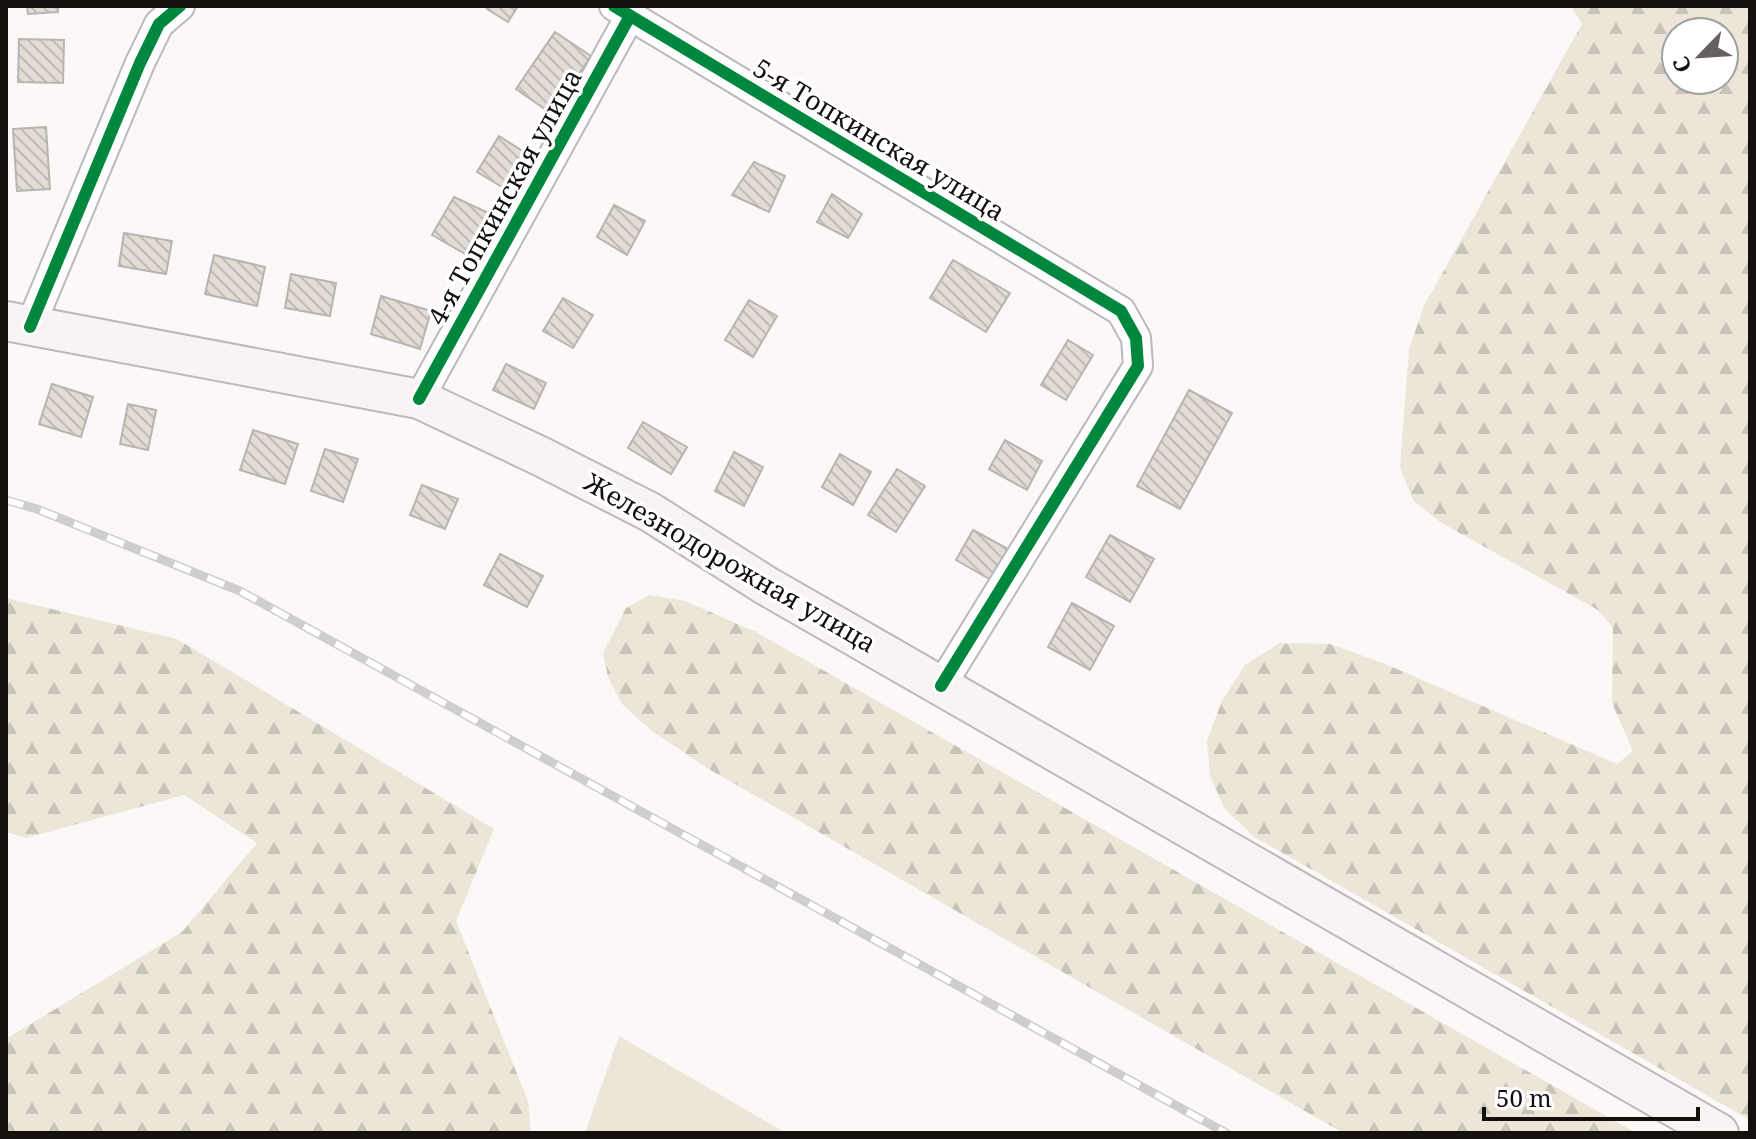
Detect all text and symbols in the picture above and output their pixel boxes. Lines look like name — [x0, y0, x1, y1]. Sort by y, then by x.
north arrow — [1660, 16, 1740, 96]
street label: 5-я Топкинская улица — [747, 50, 1012, 229]
text: С — [1664, 52, 1698, 78]
street label: 4-я Топкинская улица — [419, 62, 590, 331]
street label: Железнодорожная улица — [577, 463, 883, 661]
scale bar — [1484, 1071, 1698, 1121]
text: 50 m — [1496, 1081, 1552, 1114]

